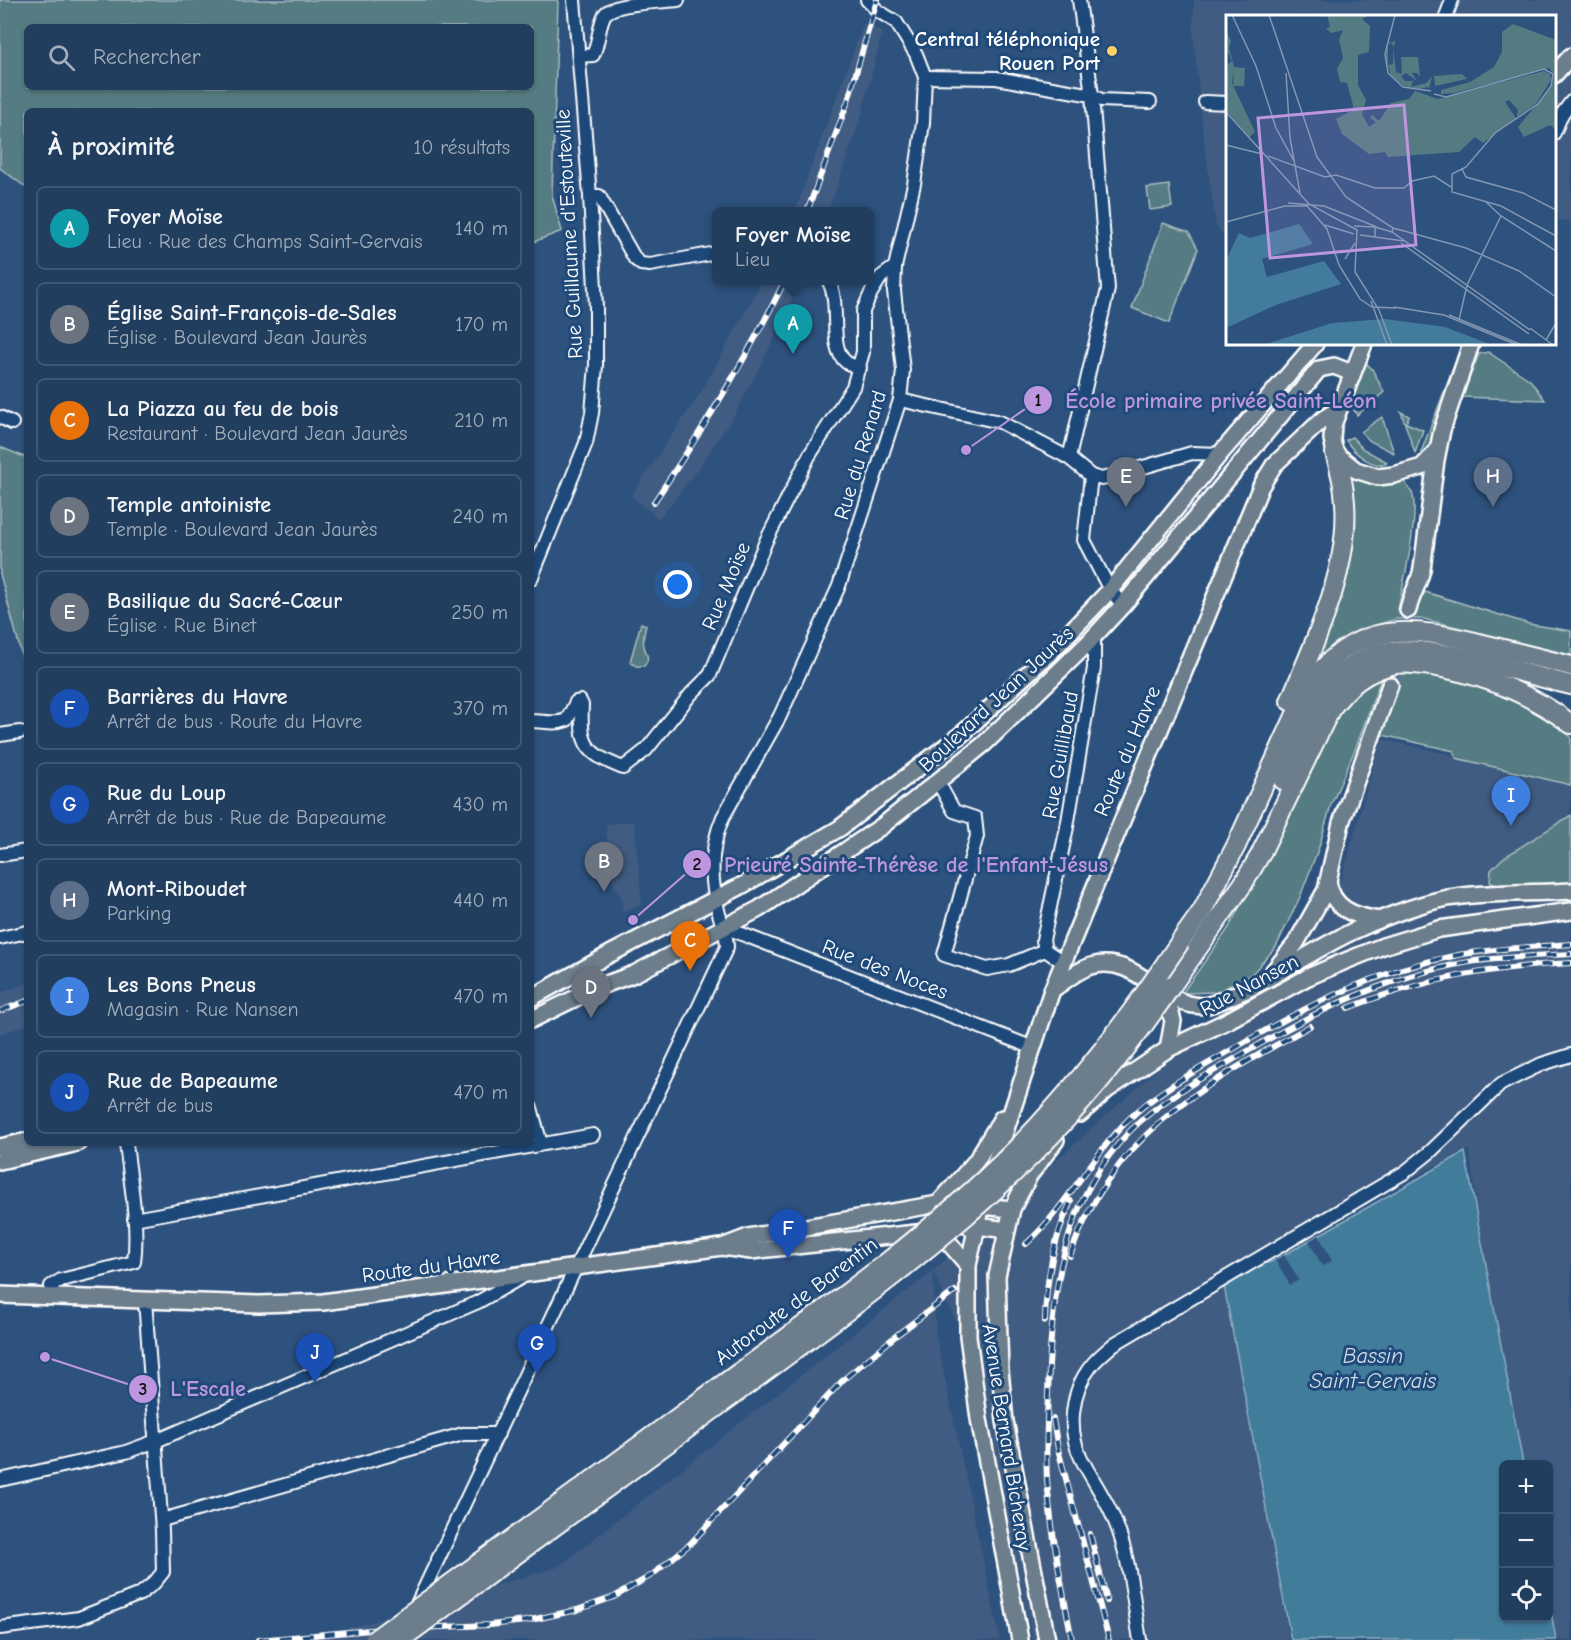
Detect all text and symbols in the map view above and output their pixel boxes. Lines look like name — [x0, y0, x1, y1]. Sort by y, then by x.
inset map — [1226, 15, 1556, 345]
search box — [24, 24, 534, 90]
place label: Central téléphonique Rouen Port — [915, 27, 1101, 75]
icon: search — [45, 41, 78, 74]
text: Rechercher — [93, 44, 201, 70]
marker: Central téléphonique Rouen Port — [1105, 44, 1119, 58]
street label: Rue Guillaume d'Estouteville — [550, 109, 588, 359]
text: À proximité — [48, 132, 175, 162]
text: 10 résultats — [413, 136, 510, 159]
text: Foyer Moïse — [107, 204, 223, 230]
popup — [712, 207, 874, 285]
text: A — [64, 217, 75, 240]
text: 140 m — [455, 217, 508, 240]
text: Foyer Moïse — [735, 222, 851, 248]
text: Lieu · Rue des Champs Saint-Gervais — [107, 230, 423, 253]
text: Lieu — [735, 248, 770, 271]
text: Église Saint-François-de-Sales — [107, 300, 397, 326]
pin: A — [774, 304, 812, 354]
text: B — [63, 313, 76, 336]
text: 170 m — [455, 313, 508, 336]
text: Église · Boulevard Jean Jaurès — [107, 326, 367, 349]
callout: École primaire privée Saint-Léon — [1023, 380, 1388, 420]
street label: Rue du Renard — [829, 388, 891, 522]
text: École primaire privée Saint-Léon — [1065, 388, 1377, 414]
text: 1 — [1034, 390, 1042, 411]
text: La Piazza au feu de bois — [107, 396, 338, 422]
text: C — [63, 409, 76, 432]
text: 210 m — [454, 409, 508, 432]
text: Restaurant · Boulevard Jean Jaurès — [107, 422, 407, 445]
pin: E — [1106, 458, 1146, 507]
pin: H — [1474, 458, 1512, 507]
text: Temple antoiniste — [107, 492, 271, 518]
text: D — [63, 505, 76, 528]
text: 240 m — [453, 505, 508, 528]
text: Temple · Boulevard Jean Jaurès — [107, 518, 377, 541]
street label: Rue Moïse — [697, 538, 755, 634]
your location — [663, 570, 692, 599]
text: Basilique du Sacré-Cœur — [107, 588, 342, 614]
text: E — [64, 601, 75, 624]
text: 250 m — [451, 601, 508, 624]
text: Église · Rue Binet — [107, 614, 256, 637]
street label: Boulevard Jean Jaurès — [914, 621, 1078, 777]
street label: Route du Havre — [1089, 682, 1165, 820]
text: Barrières du Havre — [107, 684, 288, 710]
street label: Rue Guillibaud — [1037, 689, 1083, 821]
text: F — [64, 697, 75, 720]
text: 370 m — [453, 697, 508, 720]
text: Arrêt de bus · Route du Havre — [107, 710, 362, 733]
pin: I — [1492, 776, 1530, 826]
text: Rue du Loup — [107, 780, 226, 806]
text: G — [62, 793, 77, 816]
text: 430 m — [453, 793, 508, 816]
text: Arrêt de bus · Rue de Bapeaume — [107, 806, 386, 829]
pin: B — [584, 842, 624, 892]
callout: Prieuré Sainte-Thérèse de l'Enfant-Jésus — [682, 844, 1120, 884]
text: Prieuré Sainte-Thérèse de l'Enfant-Jésus — [724, 852, 1108, 878]
text: 2 — [693, 854, 702, 875]
text: Mont-Riboudet — [107, 876, 246, 902]
text: H — [62, 889, 77, 912]
text: 440 m — [453, 889, 508, 912]
text: Parking — [107, 902, 172, 925]
pin: C — [670, 922, 710, 971]
street label: Rue des Noces — [819, 934, 951, 1004]
street label: Rue Nansen — [1196, 949, 1302, 1021]
pin: D — [572, 968, 610, 1018]
text: Les Bons Pneus — [107, 972, 256, 998]
text: I — [65, 985, 74, 1008]
text: 470 m — [453, 985, 508, 1008]
text: Magasin · Rue Nansen — [107, 998, 299, 1021]
text: Rue de Bapeaume — [107, 1068, 278, 1094]
text: J — [65, 1081, 74, 1104]
text: 470 m — [453, 1081, 508, 1104]
text: Arrêt de bus — [107, 1094, 213, 1117]
pin: F — [768, 1210, 808, 1259]
street label: Autoroute de Barentin — [710, 1232, 882, 1370]
street label: Route du Havre — [360, 1244, 502, 1288]
street label: Avenue Bernard Bicheray — [977, 1322, 1037, 1553]
pin: G — [518, 1324, 556, 1374]
pin: J — [296, 1334, 334, 1383]
water label: Bassin Saint-Gervais — [1310, 1343, 1437, 1394]
callout: L'Escale — [128, 1369, 258, 1409]
text: L'Escale — [170, 1376, 246, 1402]
text: 3 — [139, 1379, 147, 1400]
map controls — [1499, 1460, 1553, 1622]
button: + — [1499, 1460, 1553, 1514]
button: − — [1499, 1514, 1553, 1568]
button: locate — [1499, 1568, 1553, 1622]

